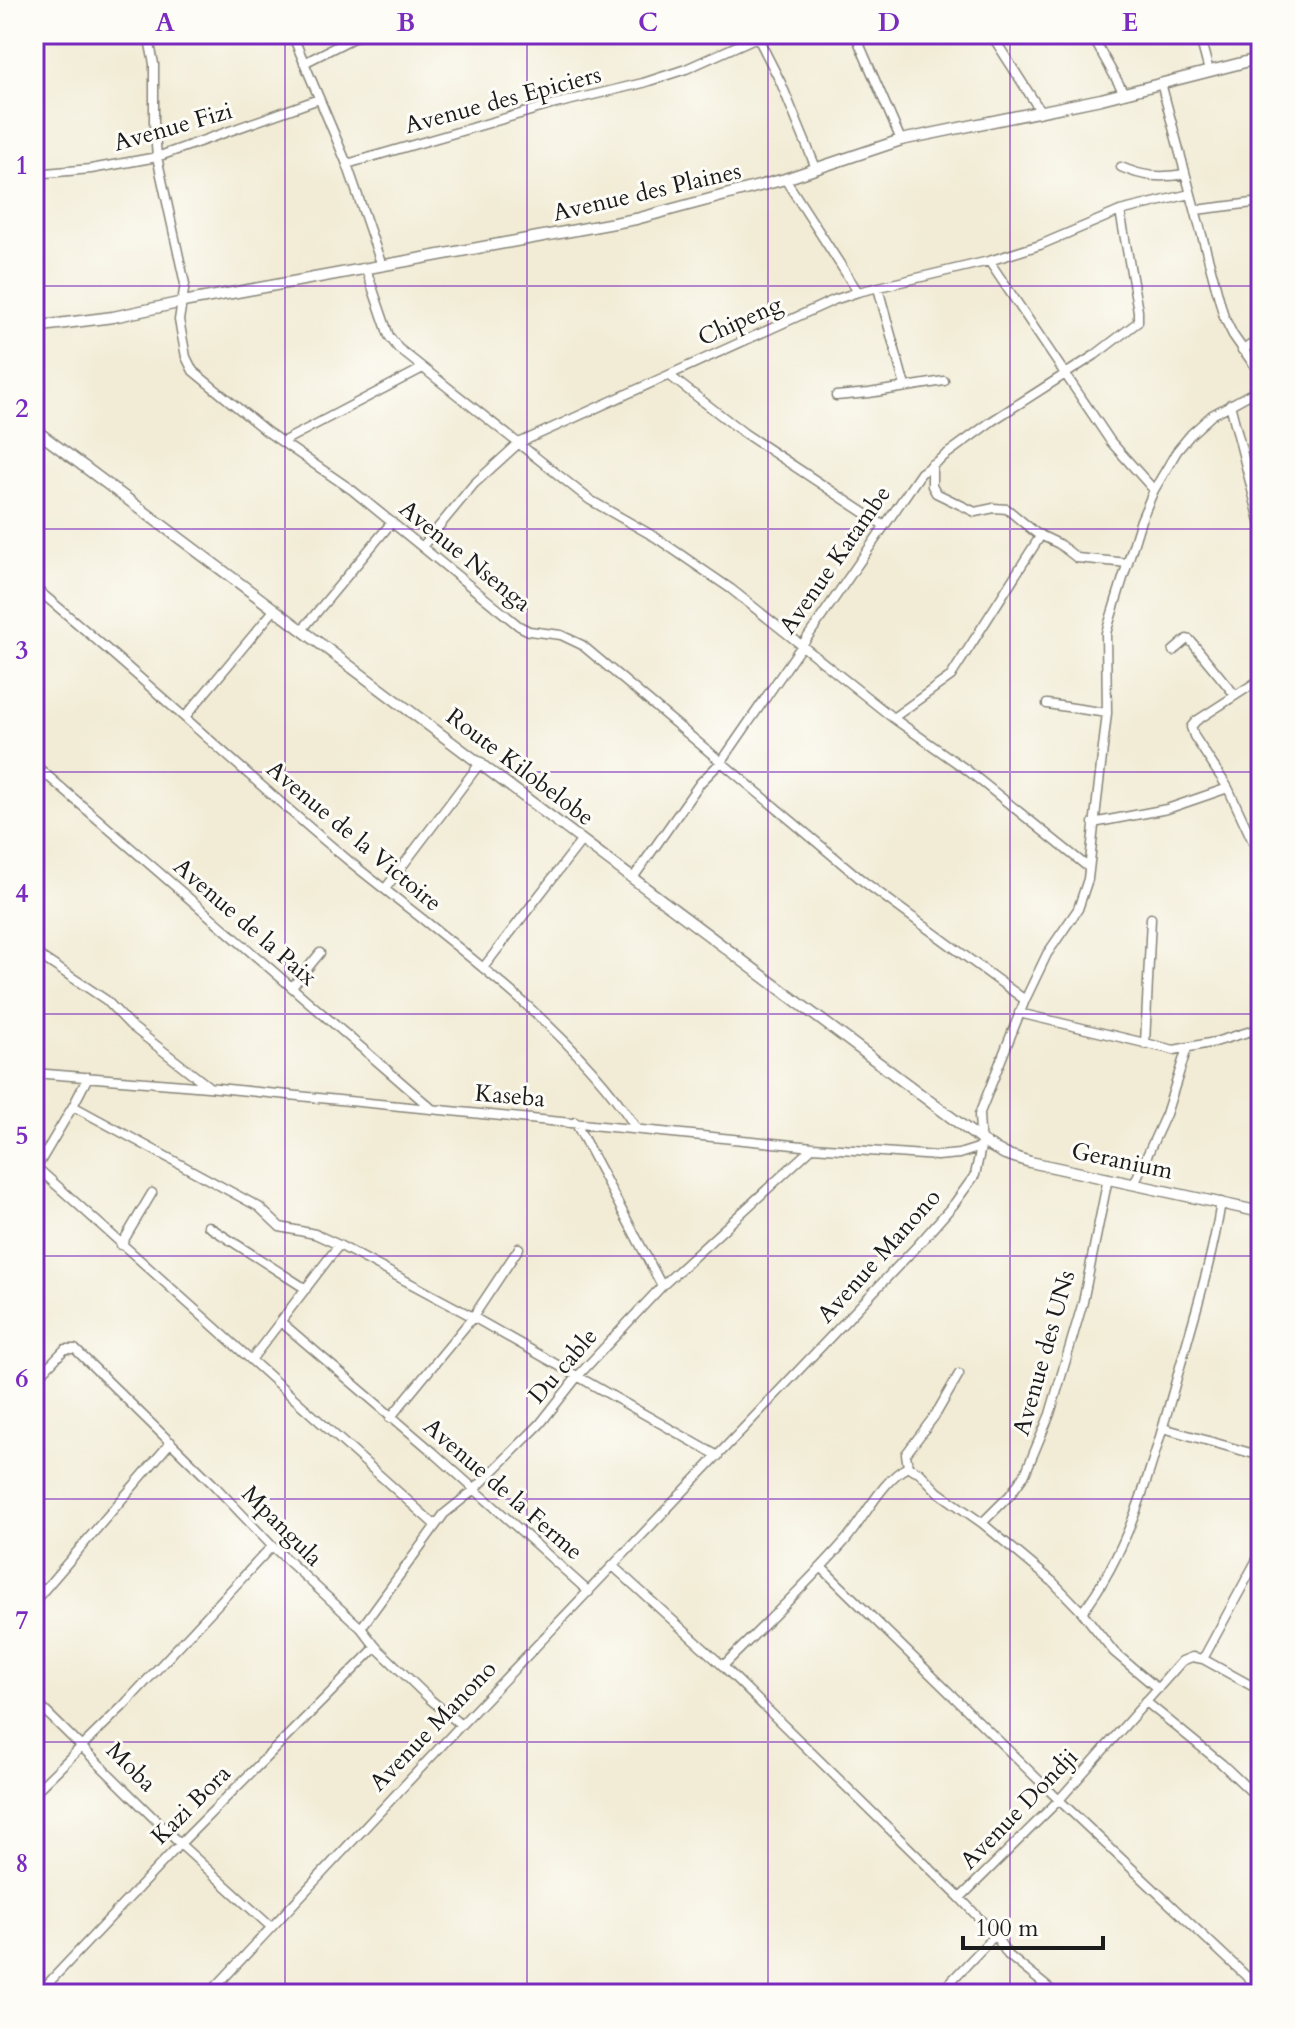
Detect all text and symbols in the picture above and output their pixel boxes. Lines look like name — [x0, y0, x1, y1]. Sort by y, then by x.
text: A — [155, 5, 175, 40]
text: B — [397, 5, 415, 40]
text: C — [638, 5, 658, 40]
text: D — [878, 5, 900, 40]
text: E — [1122, 5, 1138, 40]
street label: Avenue des Epiciers — [401, 58, 605, 142]
street label: Avenue Fizi — [110, 94, 237, 160]
text: 1 — [15, 148, 29, 183]
street label: Avenue des Plaines — [550, 154, 744, 230]
street label: Chipeng — [693, 288, 788, 354]
text: 2 — [15, 391, 29, 426]
street label: Avenue Katambe — [771, 479, 899, 641]
street label: Avenue Nsenga — [392, 492, 538, 620]
text: 3 — [15, 633, 29, 668]
street label: Route Kilobelobe — [439, 700, 601, 834]
street label: Avenue de la Victoire — [259, 753, 449, 919]
street label: Avenue de la Paix — [166, 850, 324, 994]
text: 4 — [15, 876, 29, 911]
street label: Kaseba — [473, 1076, 547, 1116]
text: 5 — [15, 1118, 29, 1153]
street label: Geranium — [1068, 1134, 1176, 1188]
street label: Avenue Manono — [810, 1182, 948, 1330]
street label: Avenue des UNs — [1005, 1266, 1083, 1440]
street label: Du cable — [521, 1321, 605, 1411]
text: 6 — [15, 1361, 29, 1396]
street label: Avenue de la Ferme — [416, 1410, 590, 1568]
street label: Mpangula — [234, 1478, 330, 1574]
text: 7 — [15, 1603, 29, 1638]
street label: Avenue Manono — [362, 1653, 504, 1799]
street label: Moba — [99, 1735, 164, 1800]
street label: Avenue Dondji — [953, 1741, 1085, 1877]
street label: Kazi Bora — [144, 1757, 239, 1852]
text: 8 — [15, 1846, 29, 1881]
scale bar — [963, 1900, 1103, 1950]
text: 100 m — [975, 1912, 1039, 1945]

